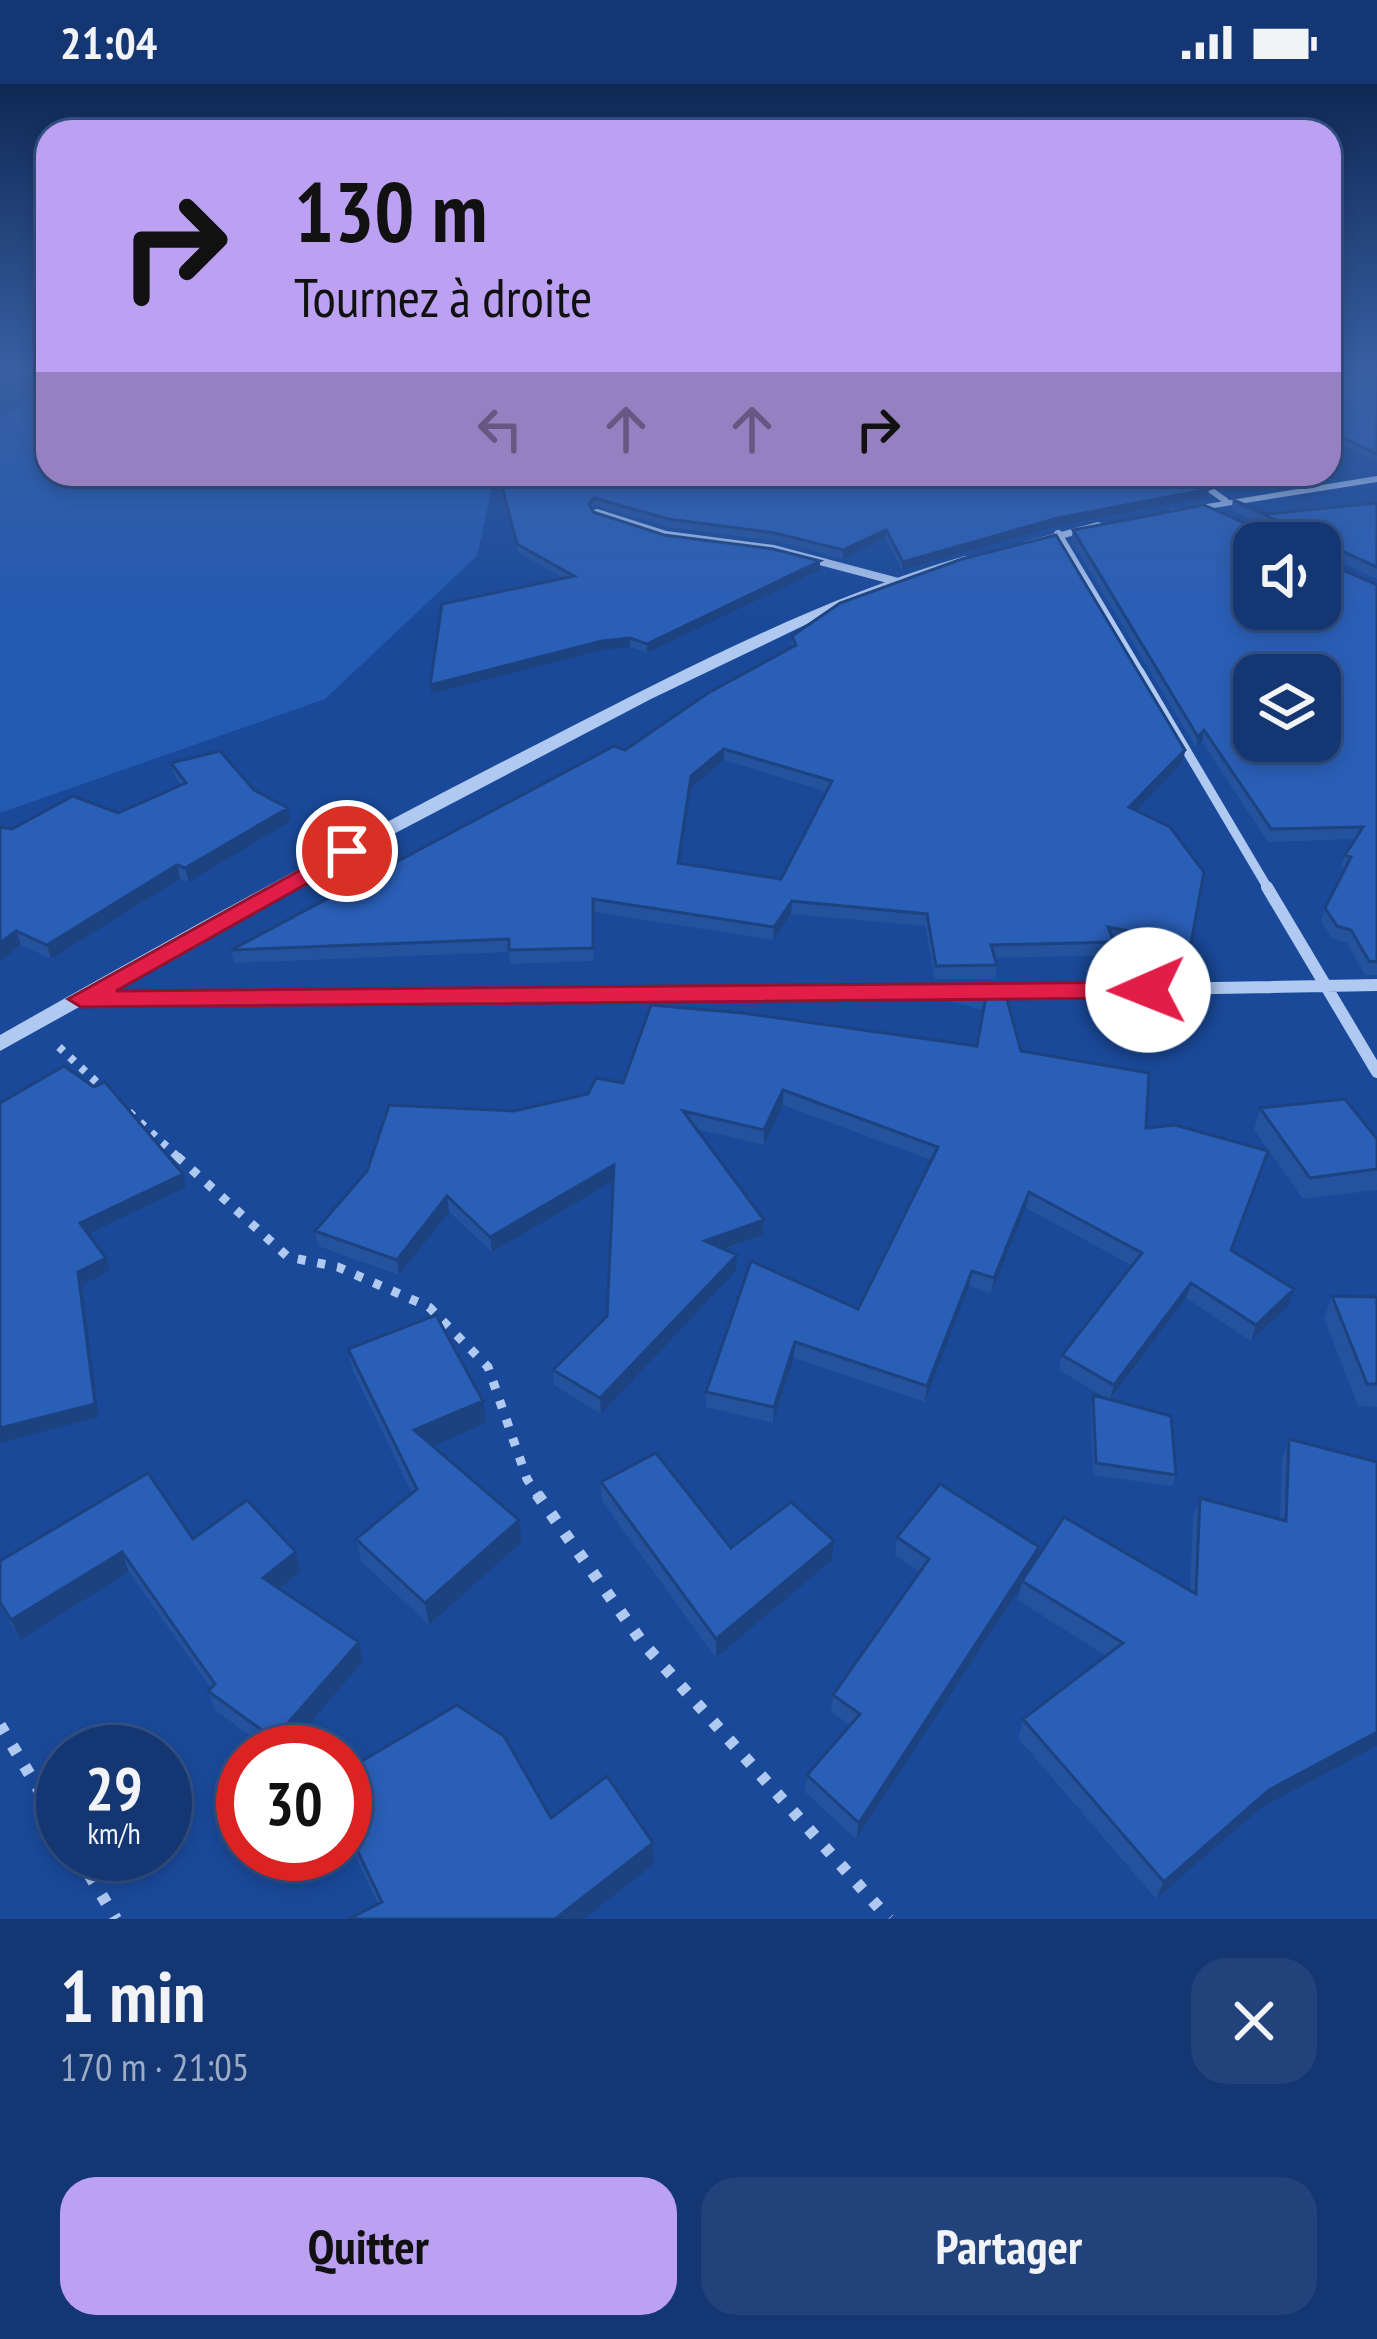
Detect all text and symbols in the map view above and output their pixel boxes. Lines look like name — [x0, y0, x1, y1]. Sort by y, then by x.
text: 21:04 — [60, 13, 157, 71]
text: 130 m — [294, 156, 487, 265]
icon: right — [96, 168, 252, 324]
text: Tournez à droite — [294, 262, 592, 332]
icon: left — [467, 396, 533, 462]
icon: ahead — [593, 396, 659, 462]
icon: ahead — [719, 396, 785, 462]
icon: right — [845, 396, 911, 462]
map controls — [1233, 522, 1341, 762]
button: sound — [1233, 522, 1341, 630]
button: layers — [1233, 654, 1341, 762]
pin — [296, 800, 398, 902]
icon: arrive — [314, 818, 380, 884]
position arrow — [1085, 927, 1211, 1053]
speed limit sign: 30 — [216, 1725, 372, 1881]
text: 29 — [85, 1749, 143, 1827]
text: km/h — [87, 1813, 141, 1852]
text: 1 min — [60, 1949, 205, 2042]
button: close — [1191, 1958, 1317, 2084]
text: 170 m · 21:05 — [60, 2041, 249, 2092]
button: Quitter — [60, 2177, 677, 2315]
button: Partager — [701, 2177, 1317, 2315]

